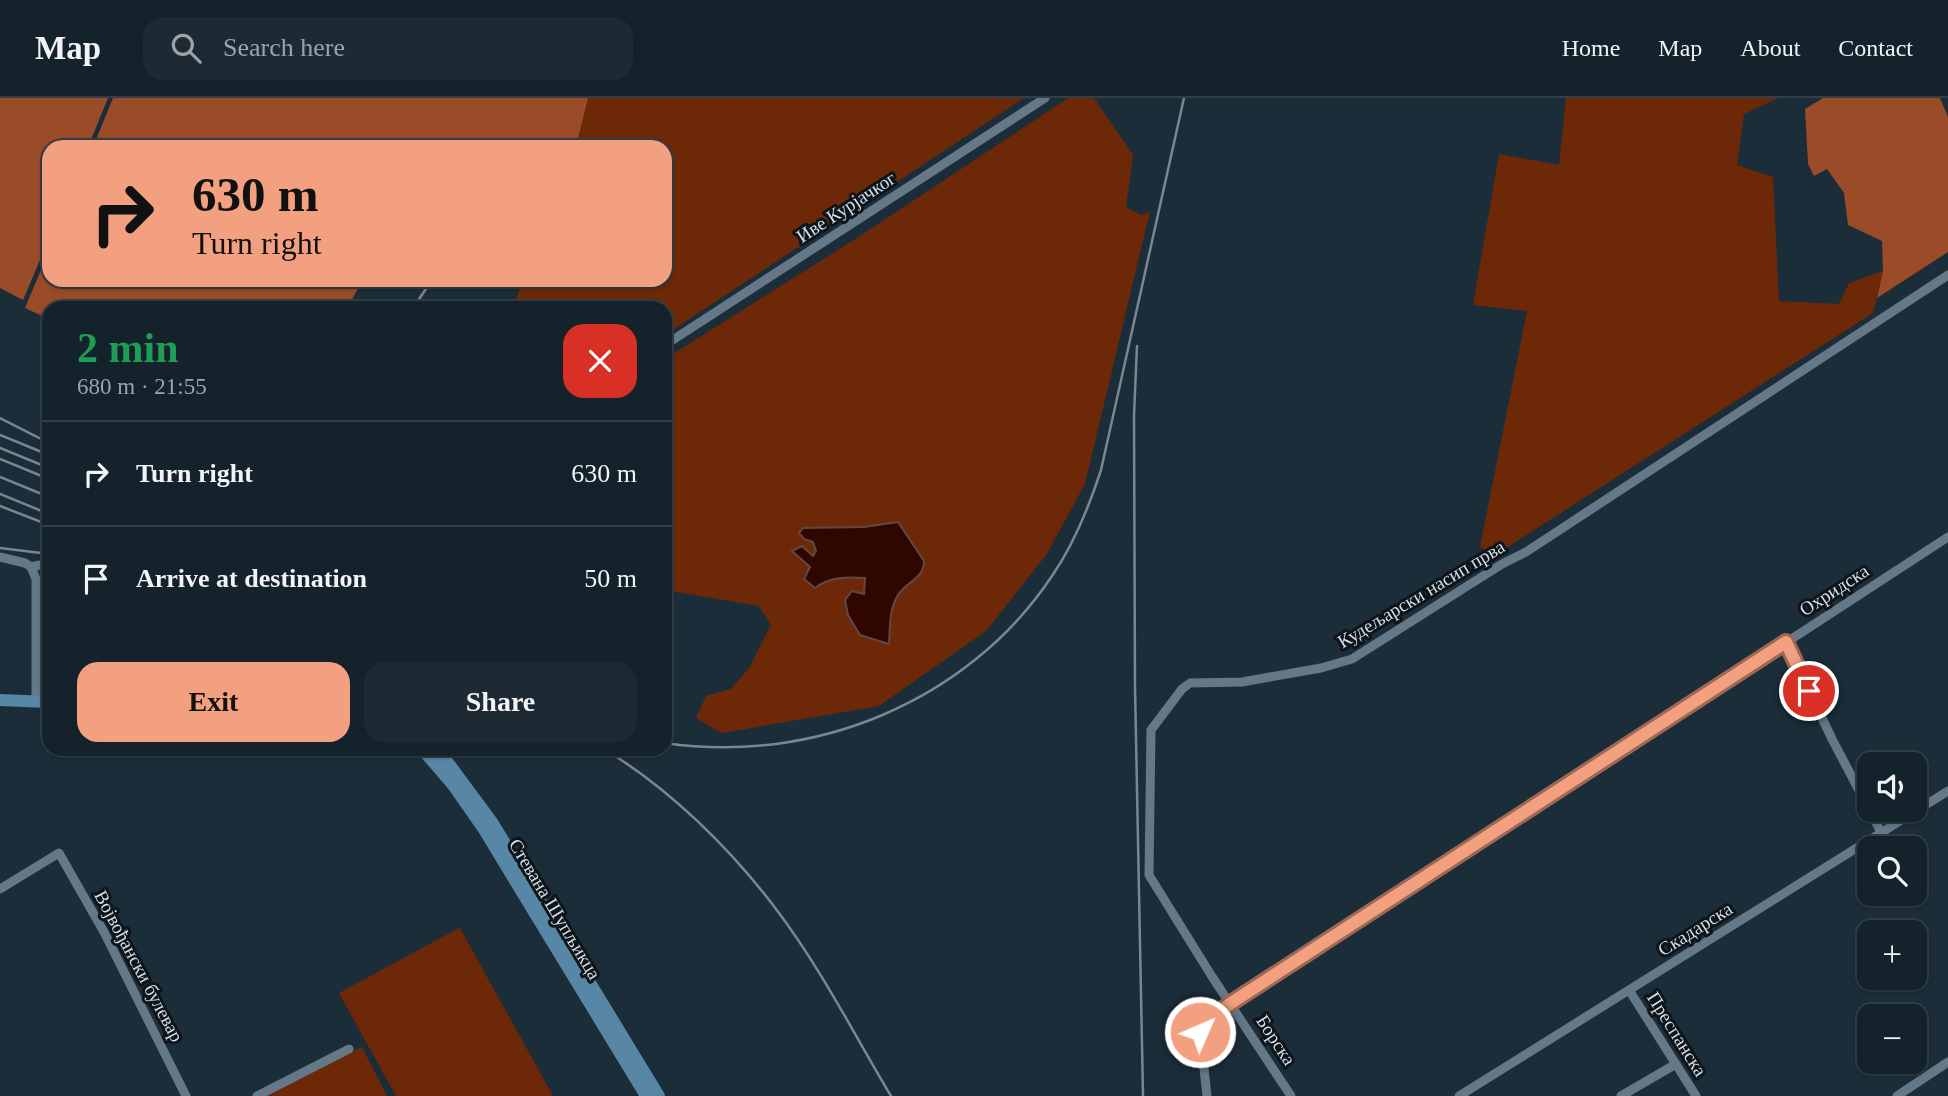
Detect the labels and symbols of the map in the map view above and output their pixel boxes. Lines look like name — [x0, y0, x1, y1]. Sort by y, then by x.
street label: Иве Курјачког — [792, 167, 900, 247]
street label: Кудељарски насип прва — [1334, 536, 1509, 652]
street label: Охридска — [1795, 560, 1873, 620]
pin — [1779, 661, 1839, 721]
street label: Стевана Шупљикца — [505, 835, 606, 984]
street label: Војвођански булевар — [90, 887, 188, 1045]
street label: Скадарска — [1654, 898, 1736, 960]
street label: Преспанска — [1643, 988, 1711, 1080]
position arrow — [1163, 995, 1237, 1069]
street label: Борска — [1252, 1011, 1300, 1070]

